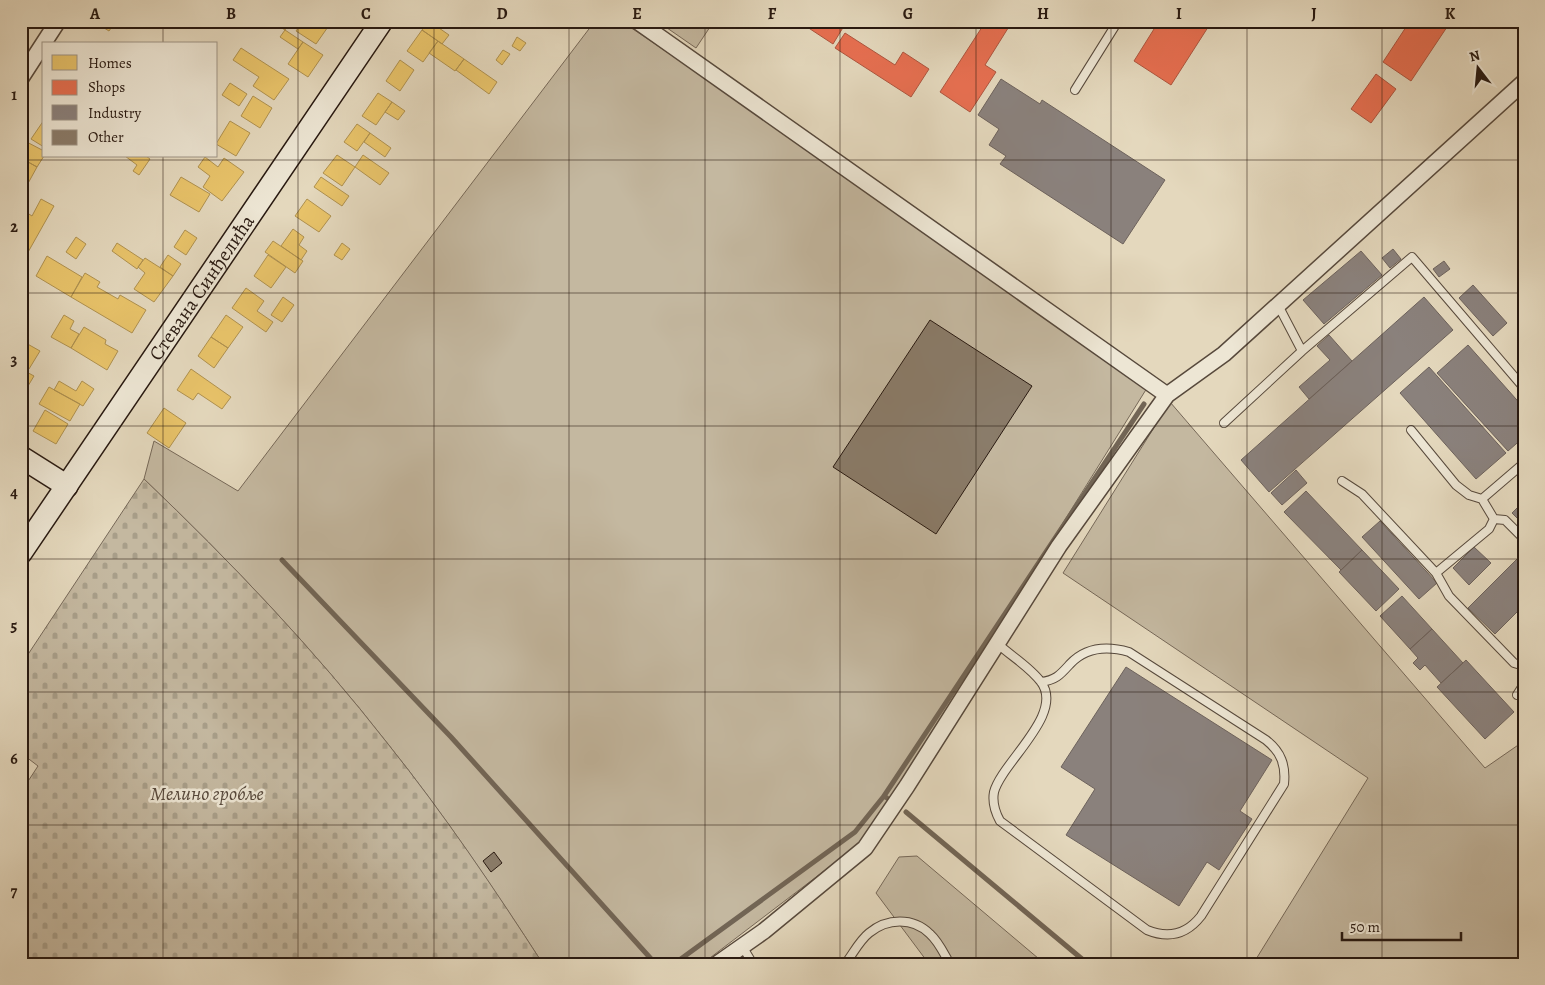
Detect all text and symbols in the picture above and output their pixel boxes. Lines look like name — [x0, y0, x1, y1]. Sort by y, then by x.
text: A — [89, 3, 101, 25]
text: B — [226, 3, 236, 25]
text: C — [361, 3, 371, 25]
text: D — [496, 3, 508, 25]
text: E — [632, 3, 642, 25]
text: F — [768, 3, 777, 25]
text: G — [903, 3, 913, 25]
text: H — [1037, 3, 1049, 25]
text: I — [1176, 3, 1182, 25]
text: J — [1311, 3, 1317, 25]
text: K — [1445, 3, 1456, 25]
legend — [42, 42, 218, 158]
north arrow — [1452, 42, 1502, 92]
text: N — [1467, 45, 1482, 67]
text: Homes — [88, 53, 132, 73]
text: Shops — [88, 77, 125, 97]
text: 1 — [11, 84, 17, 106]
text: Industry — [88, 103, 142, 123]
text: Other — [88, 127, 124, 147]
street label: Стевана Синђелића — [142, 209, 261, 366]
text: 2 — [10, 216, 18, 238]
text: 3 — [11, 349, 18, 371]
text: 4 — [10, 482, 18, 504]
text: 5 — [11, 615, 18, 637]
text: 6 — [10, 748, 18, 770]
park label: Мелино гробље — [150, 780, 264, 807]
text: 7 — [11, 881, 18, 903]
scale bar — [1342, 910, 1461, 942]
text: 50 m — [1350, 917, 1380, 937]

